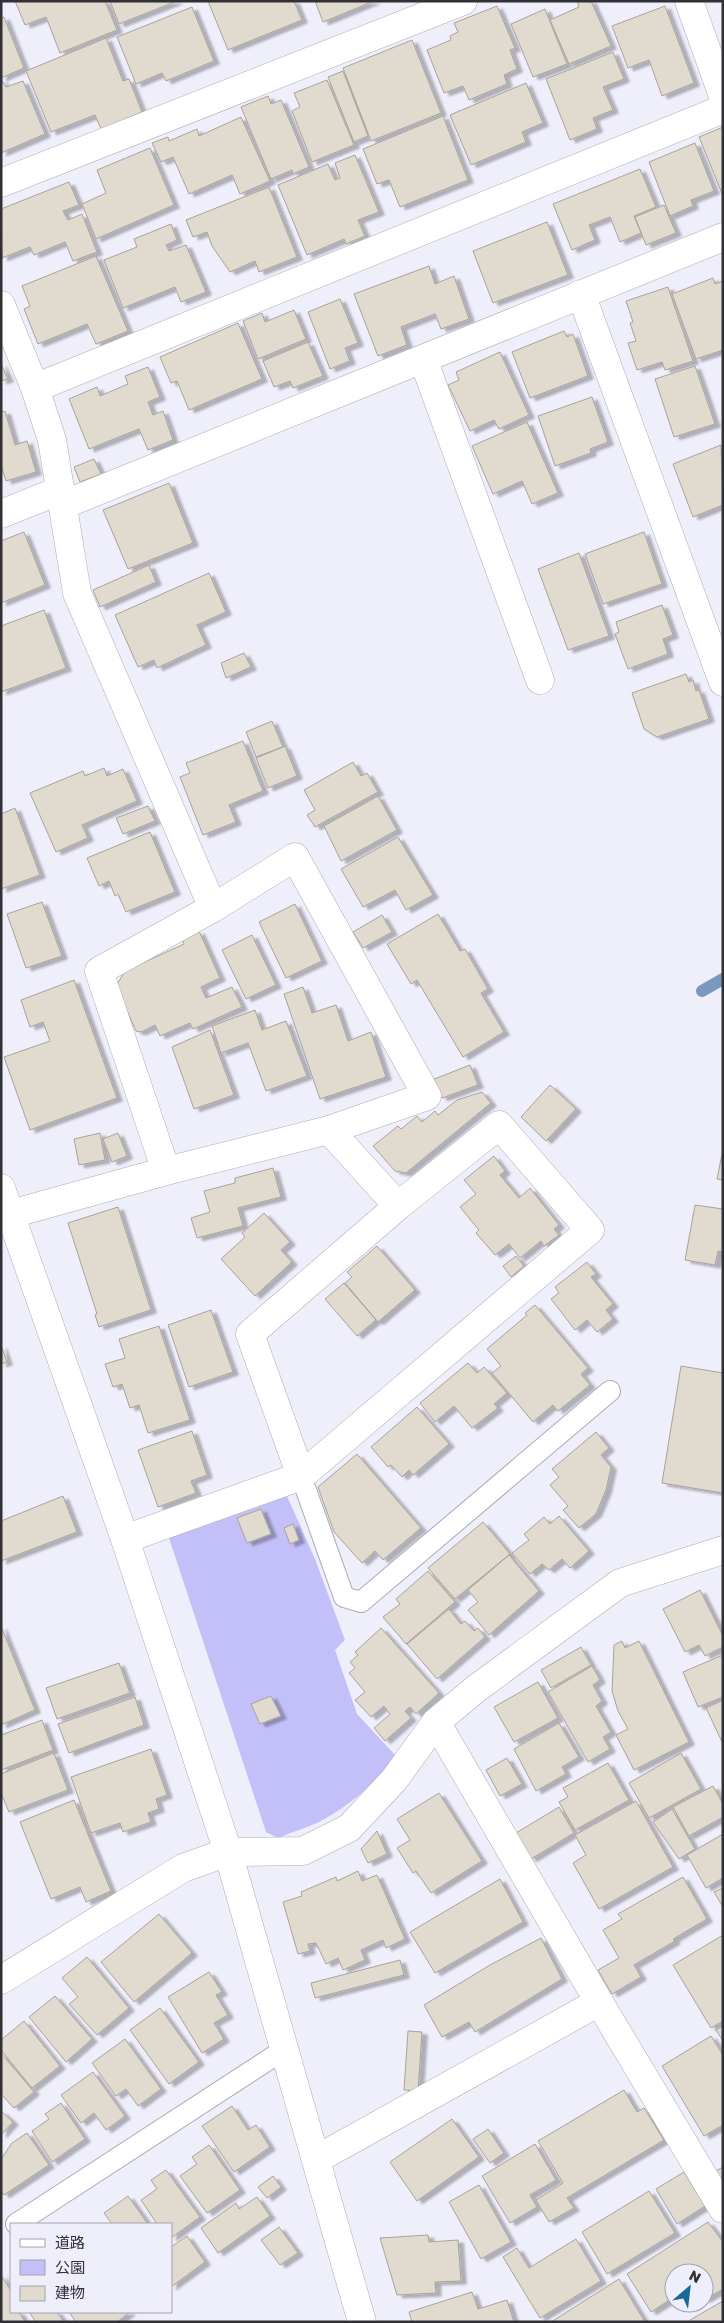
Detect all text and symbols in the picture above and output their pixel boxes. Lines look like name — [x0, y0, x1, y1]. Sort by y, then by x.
legend — [10, 2223, 172, 2313]
text: 道路 — [55, 2233, 85, 2251]
text: 公園 — [55, 2258, 85, 2276]
north arrow — [664, 2263, 714, 2313]
text: N — [687, 2266, 704, 2286]
text: 建物 — [55, 2283, 85, 2301]

